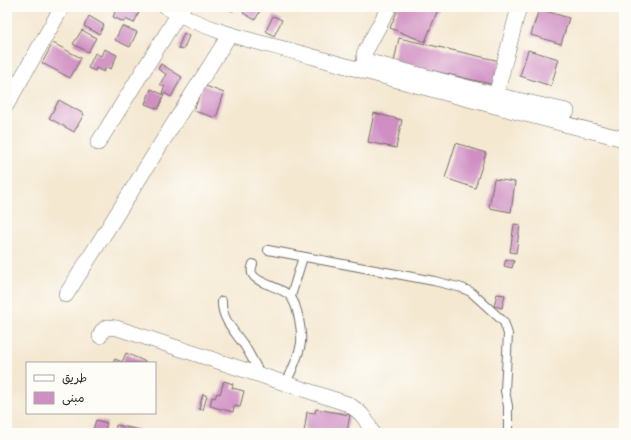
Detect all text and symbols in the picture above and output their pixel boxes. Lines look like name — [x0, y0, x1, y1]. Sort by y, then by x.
legend — [26, 362, 156, 414]
text: طريق — [62, 371, 87, 387]
text: مبنى — [62, 391, 85, 407]

